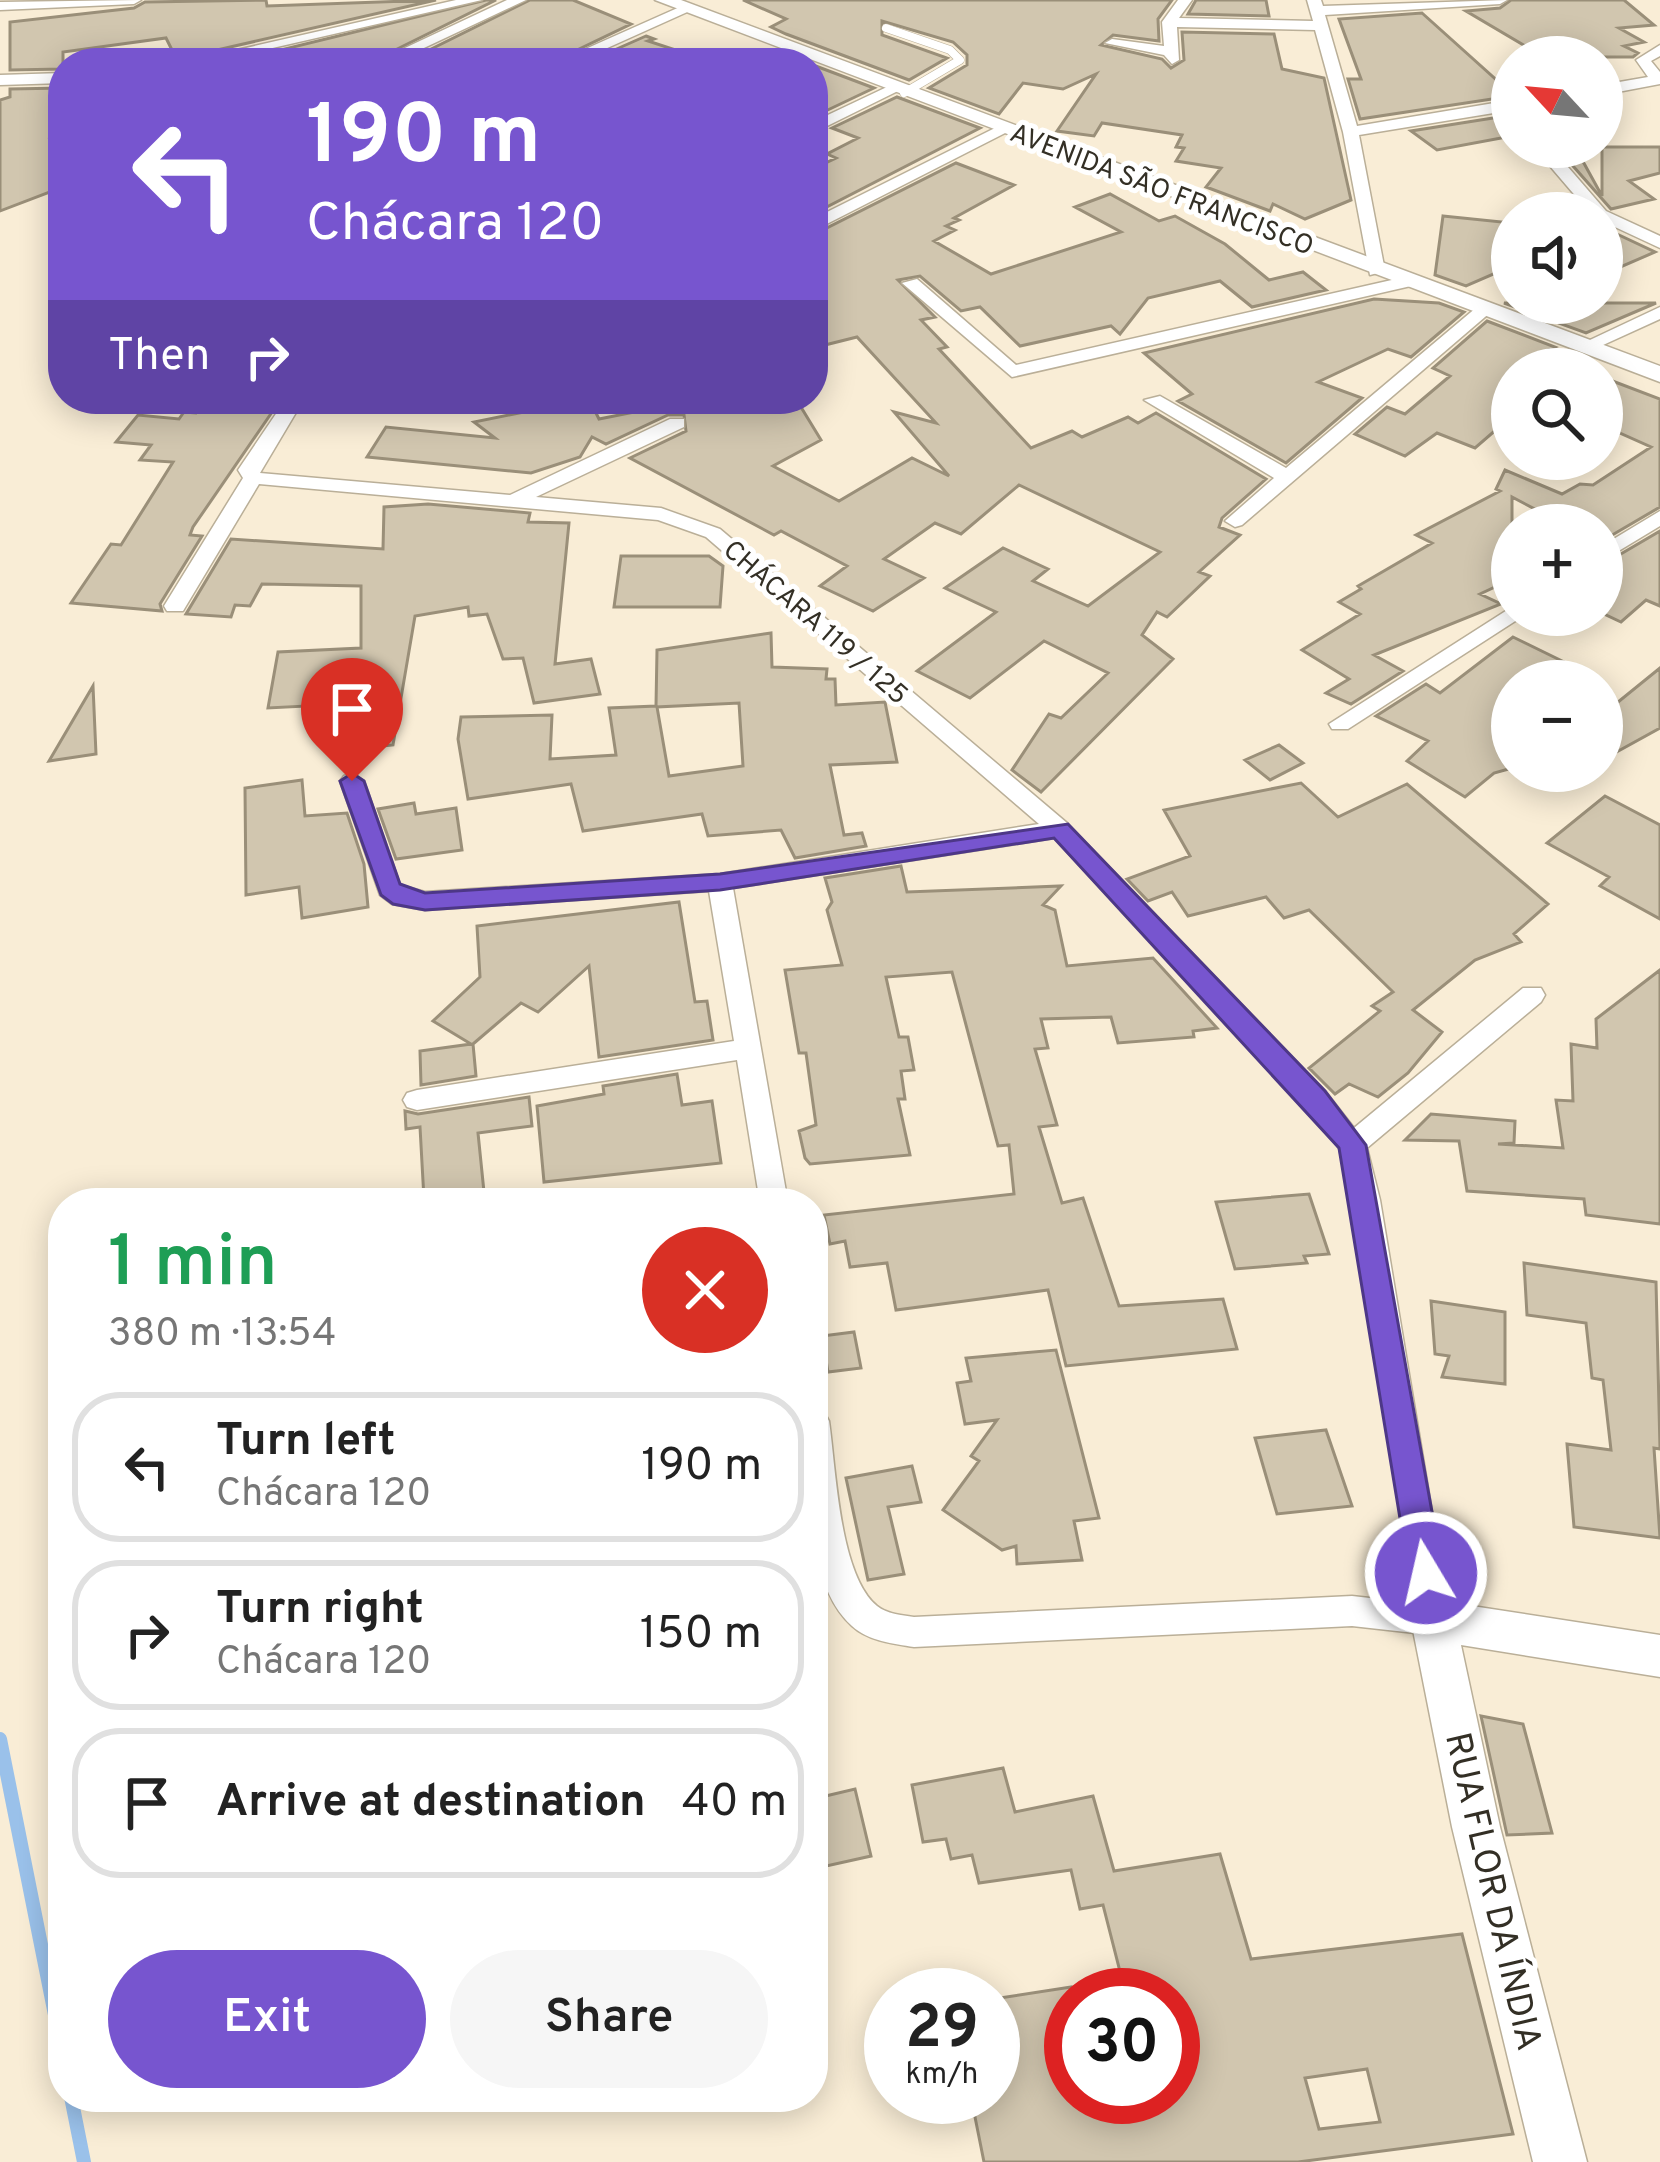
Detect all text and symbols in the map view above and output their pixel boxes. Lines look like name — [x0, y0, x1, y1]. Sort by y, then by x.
north arrow — [1491, 36, 1623, 168]
map controls — [1491, 36, 1623, 792]
text: 190 m — [306, 87, 541, 193]
icon: left — [108, 96, 264, 252]
street label: AVENIDA SÃO FRANCISCO — [1005, 117, 1318, 265]
text: Chácara 120 — [306, 191, 604, 260]
button: sound — [1491, 192, 1623, 324]
icon: right — [234, 324, 300, 390]
text: Then — [108, 329, 210, 386]
button: search — [1491, 348, 1623, 480]
button: + — [1491, 504, 1623, 636]
street label: CHÁCARA 119 / 125 — [715, 533, 915, 713]
pin — [301, 658, 403, 781]
button: − — [1491, 660, 1623, 792]
icon: arrive — [319, 676, 385, 742]
text: 1 min — [108, 1220, 278, 1312]
button: close — [642, 1227, 768, 1353]
text: 380 m · 13:54 — [108, 1311, 337, 1360]
text: Turn left — [216, 1414, 395, 1471]
icon: left — [114, 1434, 180, 1500]
text: 190 m — [641, 1439, 762, 1496]
text: Chácara 120 — [216, 1471, 431, 1520]
position arrow — [1363, 1510, 1489, 1636]
text: Turn right — [216, 1582, 424, 1639]
icon: right — [114, 1602, 180, 1668]
text: 150 m — [640, 1607, 762, 1664]
text: Chácara 120 — [216, 1639, 431, 1688]
street label: RUA FLOR DA ÍNDIA — [1432, 1728, 1552, 2056]
icon: arrive — [114, 1770, 180, 1836]
text: Arrive at destination — [216, 1775, 646, 1832]
text: 40 m — [682, 1775, 787, 1832]
button: Exit — [108, 1950, 426, 2088]
button: Share — [450, 1950, 768, 2088]
speed limit sign: 30 — [1044, 1968, 1200, 2124]
text: 29 — [905, 1993, 979, 2069]
text: km/h — [906, 2057, 978, 2094]

